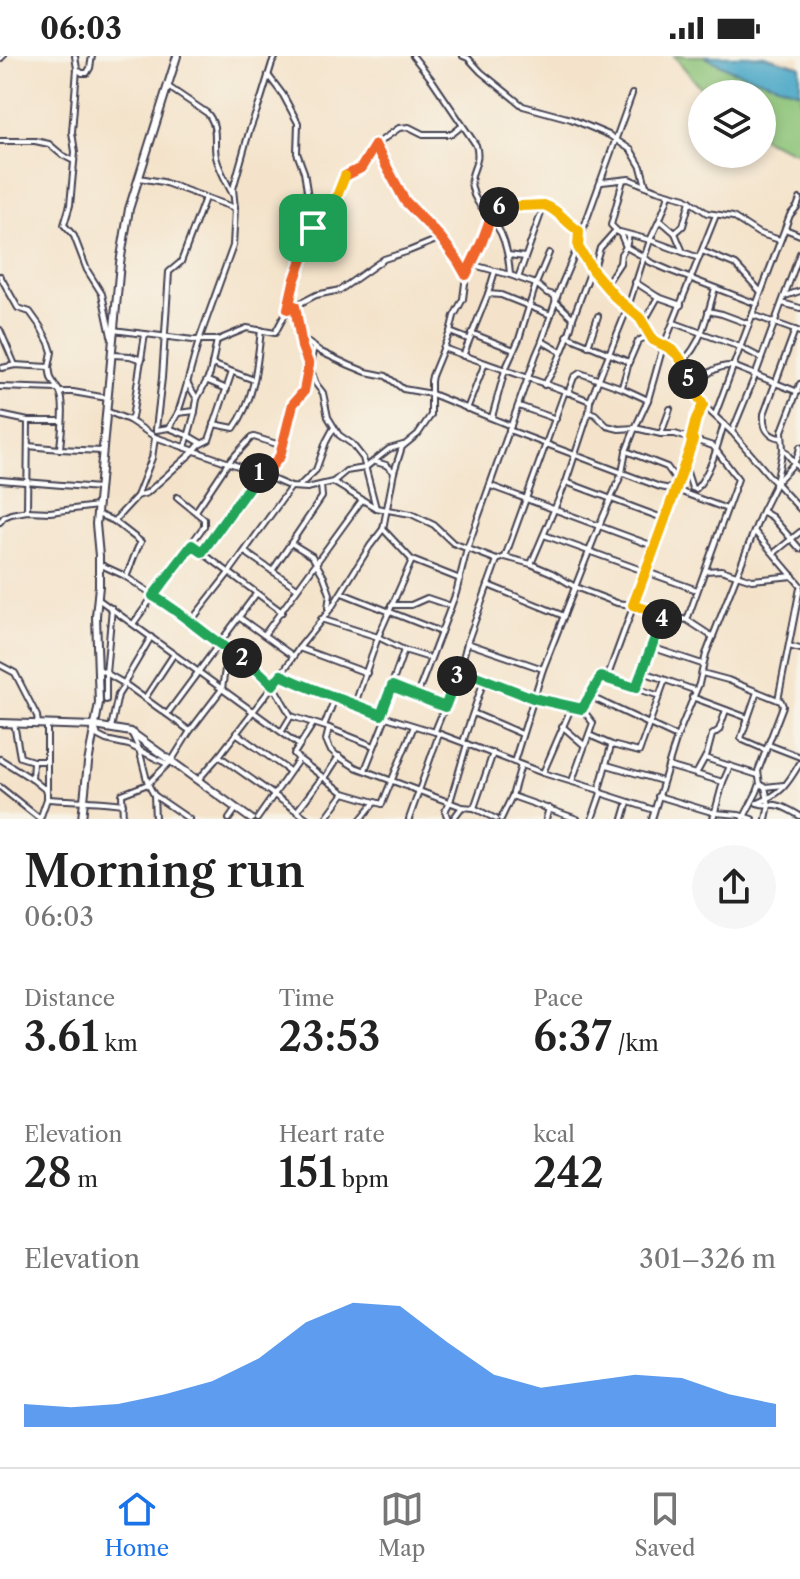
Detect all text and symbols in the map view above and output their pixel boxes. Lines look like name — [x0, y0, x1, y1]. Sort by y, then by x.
text: 06:03 — [40, 10, 122, 47]
map controls — [688, 80, 776, 168]
button: layers — [688, 80, 776, 168]
pin: 6 — [479, 187, 519, 227]
text: 6 — [492, 193, 506, 220]
pin — [279, 194, 347, 262]
icon: arrive — [291, 206, 335, 250]
pin: 5 — [668, 359, 708, 399]
text: 5 — [682, 365, 694, 392]
pin: 1 — [239, 453, 279, 493]
text: 1 — [254, 459, 264, 486]
pin: 4 — [642, 599, 682, 639]
text: 4 — [655, 605, 669, 632]
pin: 2 — [222, 638, 262, 678]
text: 2 — [236, 644, 249, 671]
pin: 3 — [437, 656, 477, 696]
text: 3 — [451, 662, 463, 689]
text: Morning run — [24, 844, 305, 898]
button: share — [692, 845, 776, 929]
text: 06:03 — [24, 901, 94, 933]
text: Distance — [24, 985, 115, 1012]
text: Time — [279, 985, 334, 1012]
text: Pace — [533, 985, 583, 1012]
text: 3.61 — [24, 1012, 99, 1061]
text: 23:53 — [279, 1012, 381, 1061]
text: 6:37 — [533, 1012, 612, 1061]
text: km — [99, 1030, 138, 1057]
text: /km — [612, 1030, 659, 1057]
text: Elevation — [24, 1121, 122, 1148]
text: Heart rate — [279, 1121, 385, 1148]
text: kcal — [533, 1121, 575, 1148]
text: 28 — [24, 1148, 72, 1197]
text: 151 — [279, 1148, 336, 1197]
text: 242 — [533, 1148, 604, 1197]
text: m — [72, 1166, 98, 1193]
text: bpm — [336, 1166, 389, 1193]
text: Elevation — [24, 1243, 140, 1275]
text: 301–326 m — [639, 1243, 776, 1275]
tab: Home — [105, 1487, 169, 1562]
tab: Map — [378, 1487, 425, 1562]
tab: Saved — [634, 1487, 695, 1562]

